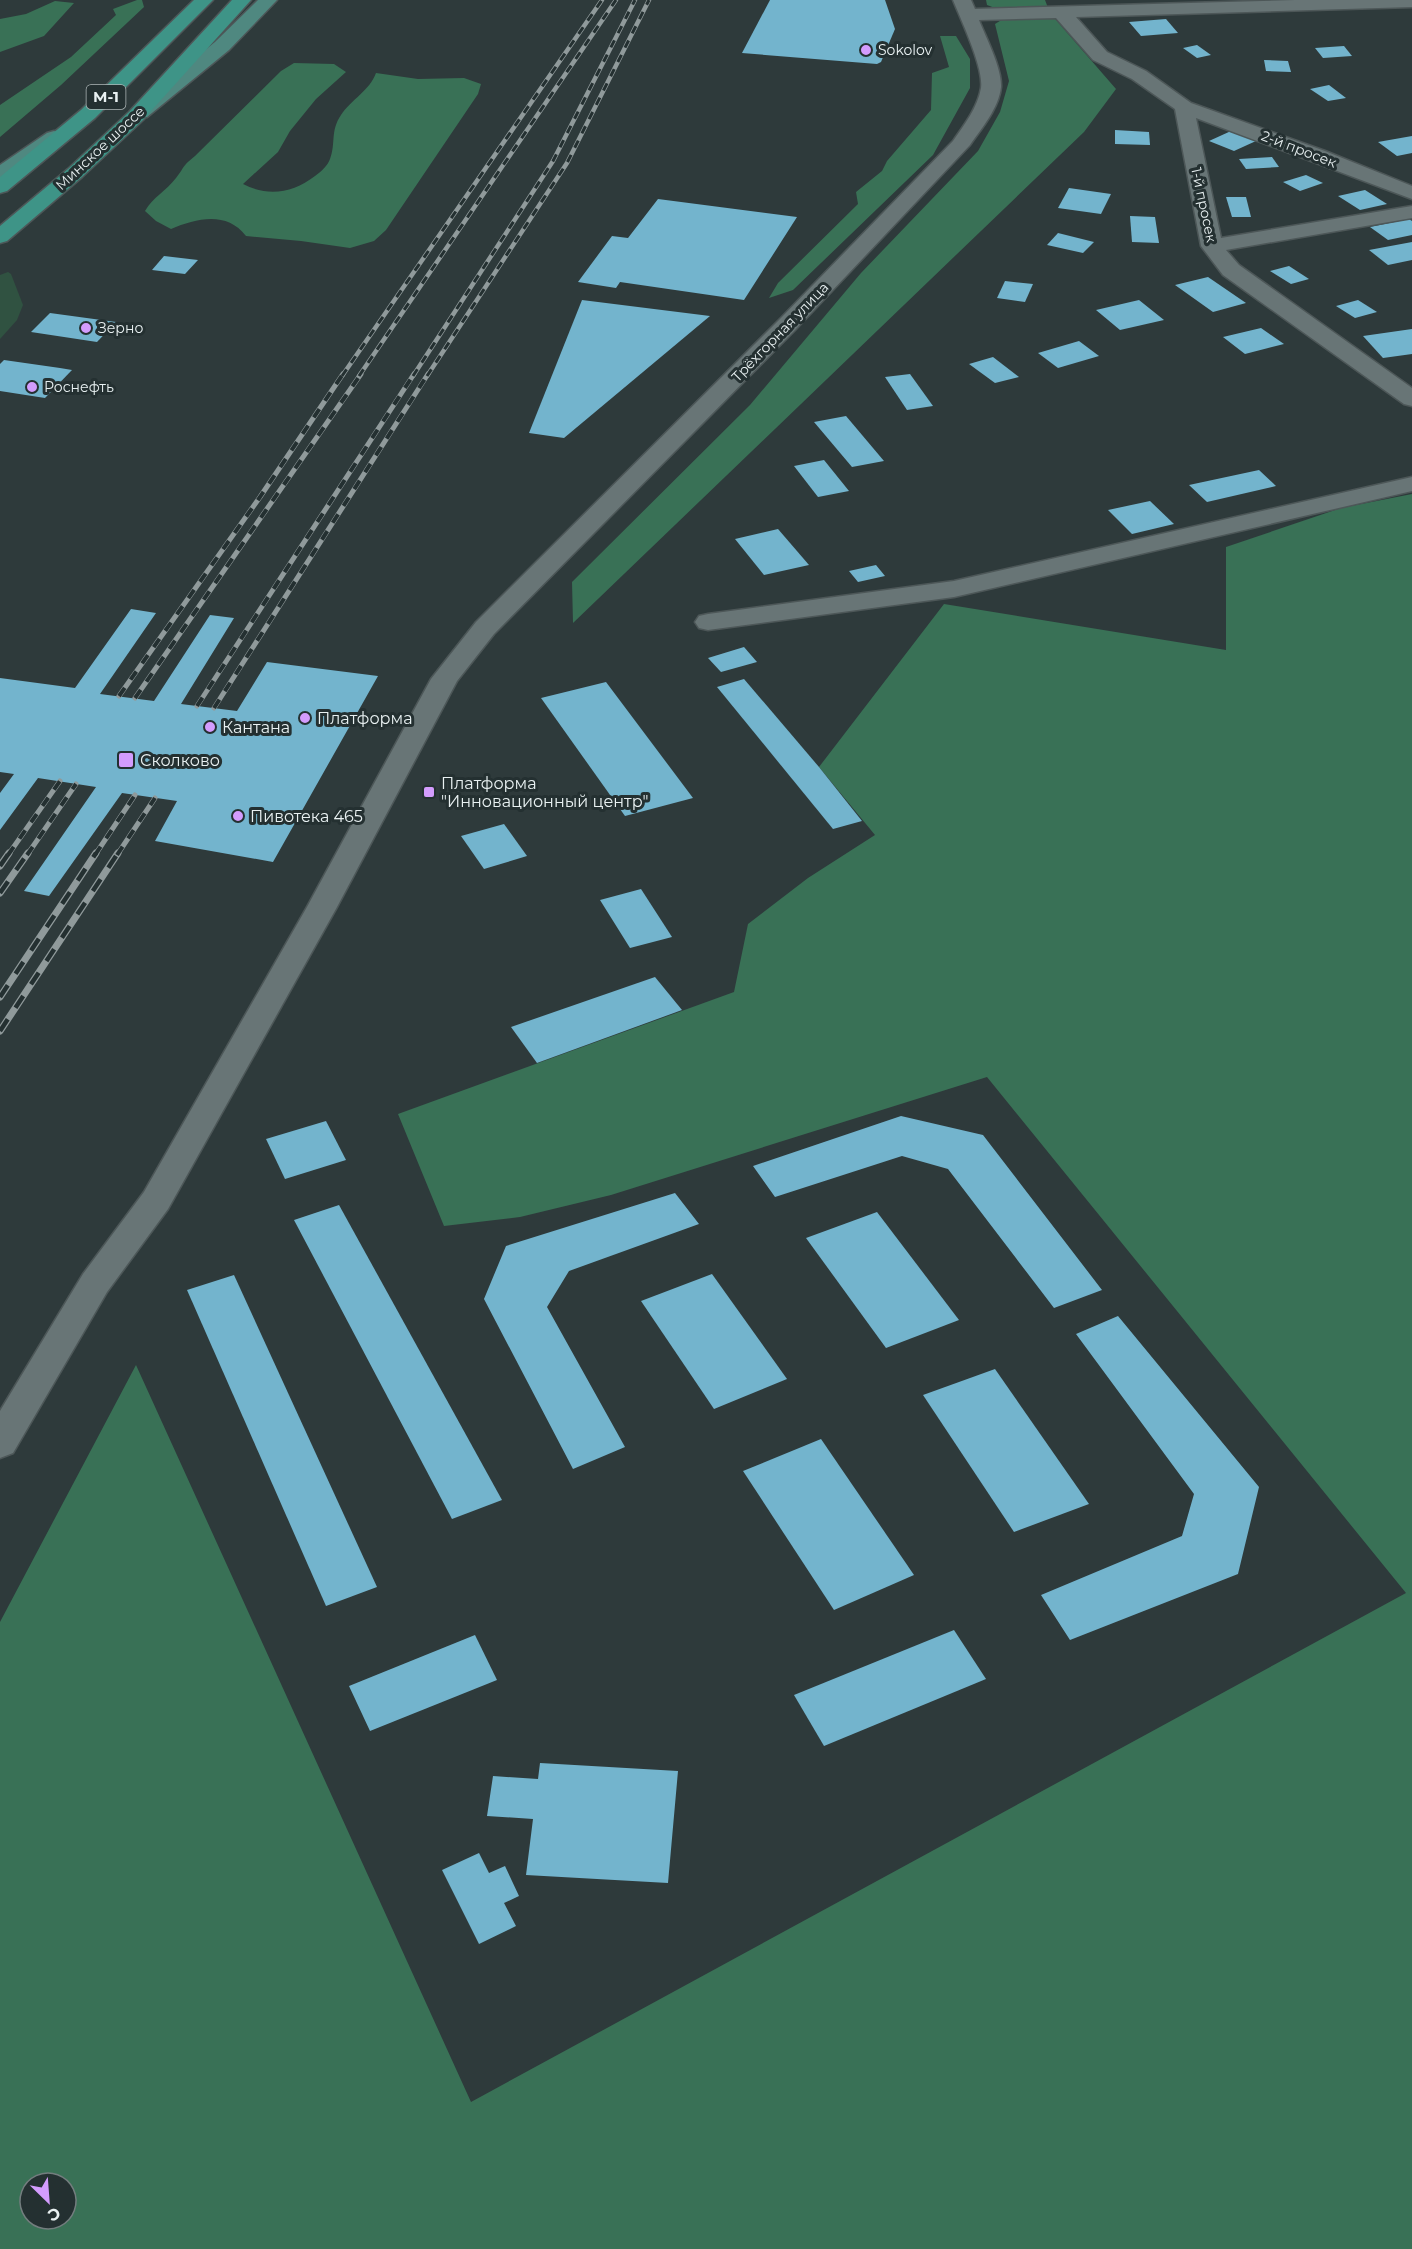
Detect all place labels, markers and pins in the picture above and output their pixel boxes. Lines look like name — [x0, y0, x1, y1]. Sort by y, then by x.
place label: Sokolov — [878, 41, 933, 59]
marker: Sokolov — [859, 43, 873, 57]
place label: Зерно — [98, 319, 143, 337]
marker: Зерно — [79, 321, 93, 335]
place label: Роснефть — [44, 378, 114, 396]
marker: Роснефть — [25, 380, 39, 394]
place label: Платформа — [317, 709, 413, 728]
marker: Платформа — [298, 711, 312, 725]
place label: Кантана — [222, 718, 290, 737]
marker: Кантана — [203, 720, 217, 734]
marker: Сколково — [117, 751, 135, 769]
place label: Сколково — [140, 751, 220, 770]
place label: Платформа "Инновационный центр" — [441, 774, 648, 811]
marker: Платформа "Инновационный центр" — [422, 785, 436, 799]
place label: Пивотека 465 — [250, 807, 363, 826]
marker: Пивотека 465 — [231, 809, 245, 823]

